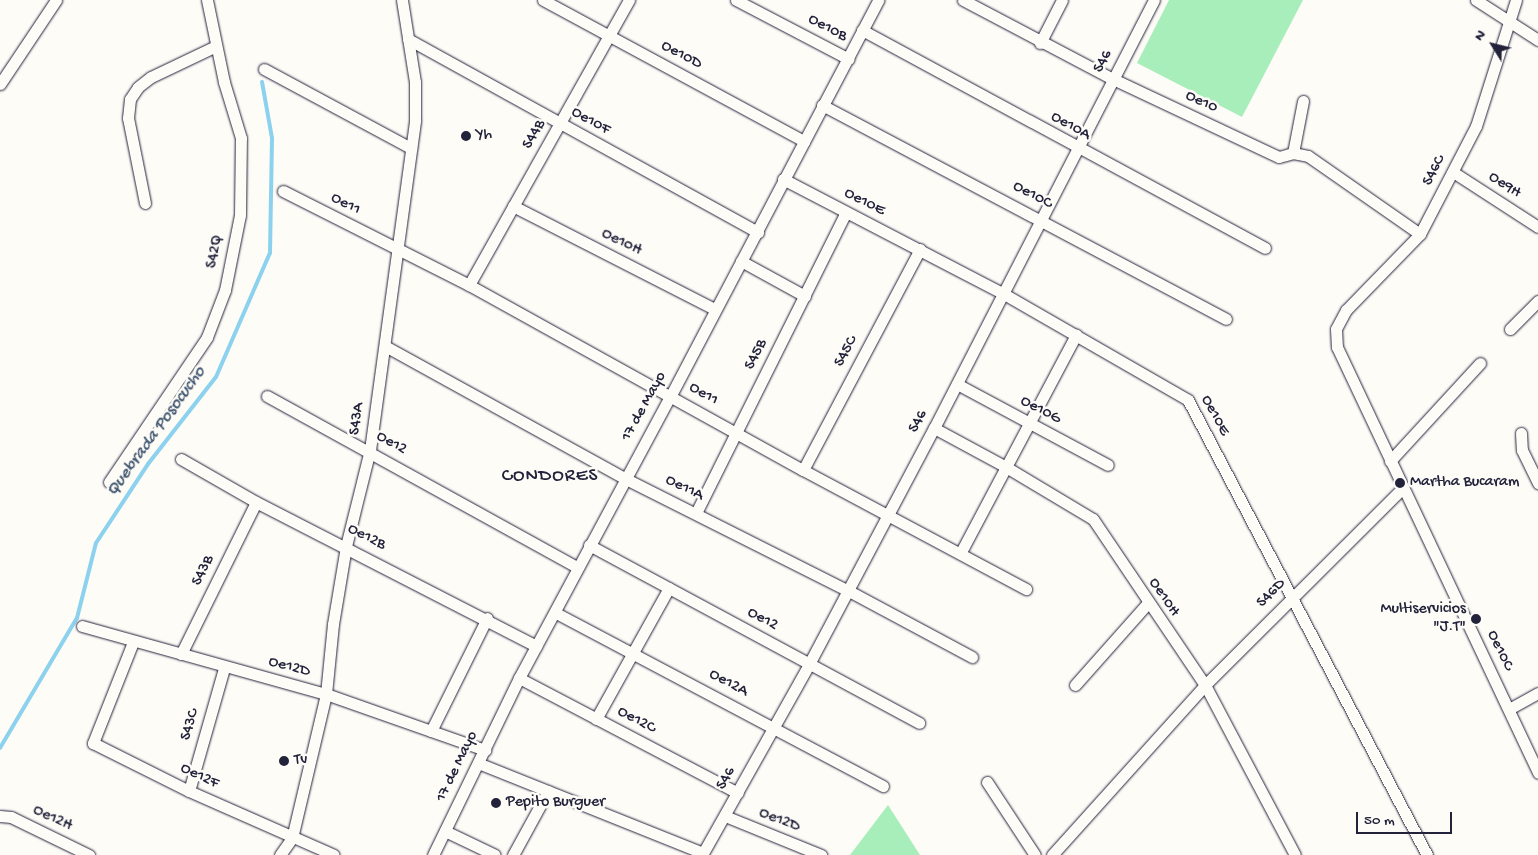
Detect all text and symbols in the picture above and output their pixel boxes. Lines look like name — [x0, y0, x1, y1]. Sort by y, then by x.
street label: Oe10B — [804, 11, 850, 47]
north arrow — [1468, 20, 1518, 70]
text: N — [1471, 27, 1490, 45]
street label: Oe10D — [657, 37, 705, 75]
street label: S46 — [1090, 47, 1118, 77]
street label: Oe10 — [1182, 87, 1220, 119]
street label: Oe10F — [567, 104, 613, 140]
street label: Oe10A — [1047, 108, 1093, 146]
street label: S44B — [519, 117, 551, 153]
place label: Yh — [476, 126, 492, 146]
marker: Yh — [460, 130, 472, 142]
street label: S46C — [1419, 152, 1451, 190]
street label: Oe9H — [1484, 168, 1524, 204]
street label: Oe10C — [1009, 178, 1055, 214]
street label: Oe10E — [840, 185, 888, 221]
street label: Oe11 — [327, 189, 363, 221]
street label: Oe10H — [598, 225, 644, 261]
street label: S42Q — [203, 234, 229, 270]
street label: S45C — [831, 333, 863, 371]
street label: S45B — [741, 337, 773, 373]
water label: Quebrada Posocucho — [103, 363, 211, 501]
street label: 17 de Mayo — [618, 369, 672, 445]
street label: Oe11 — [685, 379, 721, 411]
street label: Oe10G — [1016, 392, 1064, 430]
street label: Oe10E — [1195, 392, 1233, 440]
street label: S43A — [346, 401, 370, 437]
street label: S46 — [905, 407, 933, 437]
street label: Oe12 — [372, 428, 410, 460]
district label: CONDORES — [501, 466, 599, 488]
street label: Oe11A — [662, 472, 706, 506]
place label: Martha Bucaram — [1410, 473, 1519, 493]
marker: Martha Bucaram — [1394, 477, 1406, 489]
street label: Oe12B — [344, 520, 388, 556]
street label: S43B — [188, 553, 220, 589]
street label: Oe10H — [1143, 575, 1183, 621]
street label: S46D — [1253, 575, 1291, 613]
place label: Multiservicios "J.T" — [1380, 600, 1466, 638]
street label: Oe12 — [743, 604, 781, 636]
marker: Multiservicios "J.T" — [1470, 613, 1482, 625]
street label: Oe10C — [1481, 628, 1517, 674]
street label: Oe12D — [266, 653, 312, 683]
street label: Oe12A — [705, 666, 751, 702]
street label: Oe12C — [613, 703, 659, 739]
street label: S43C — [177, 707, 205, 743]
street label: 17 de Mayo — [433, 729, 483, 805]
place label: Tv — [294, 751, 307, 771]
marker: Tv — [278, 755, 290, 767]
street label: Oe12F — [177, 760, 221, 794]
street label: S46 — [713, 764, 741, 794]
place label: Pepito Burguer — [506, 793, 605, 813]
marker: Pepito Burguer — [490, 797, 502, 809]
street label: Oe12H — [29, 801, 75, 837]
scale bar — [1358, 802, 1454, 834]
street label: Oe12D — [756, 804, 802, 838]
text: 50 m — [1364, 812, 1395, 830]

